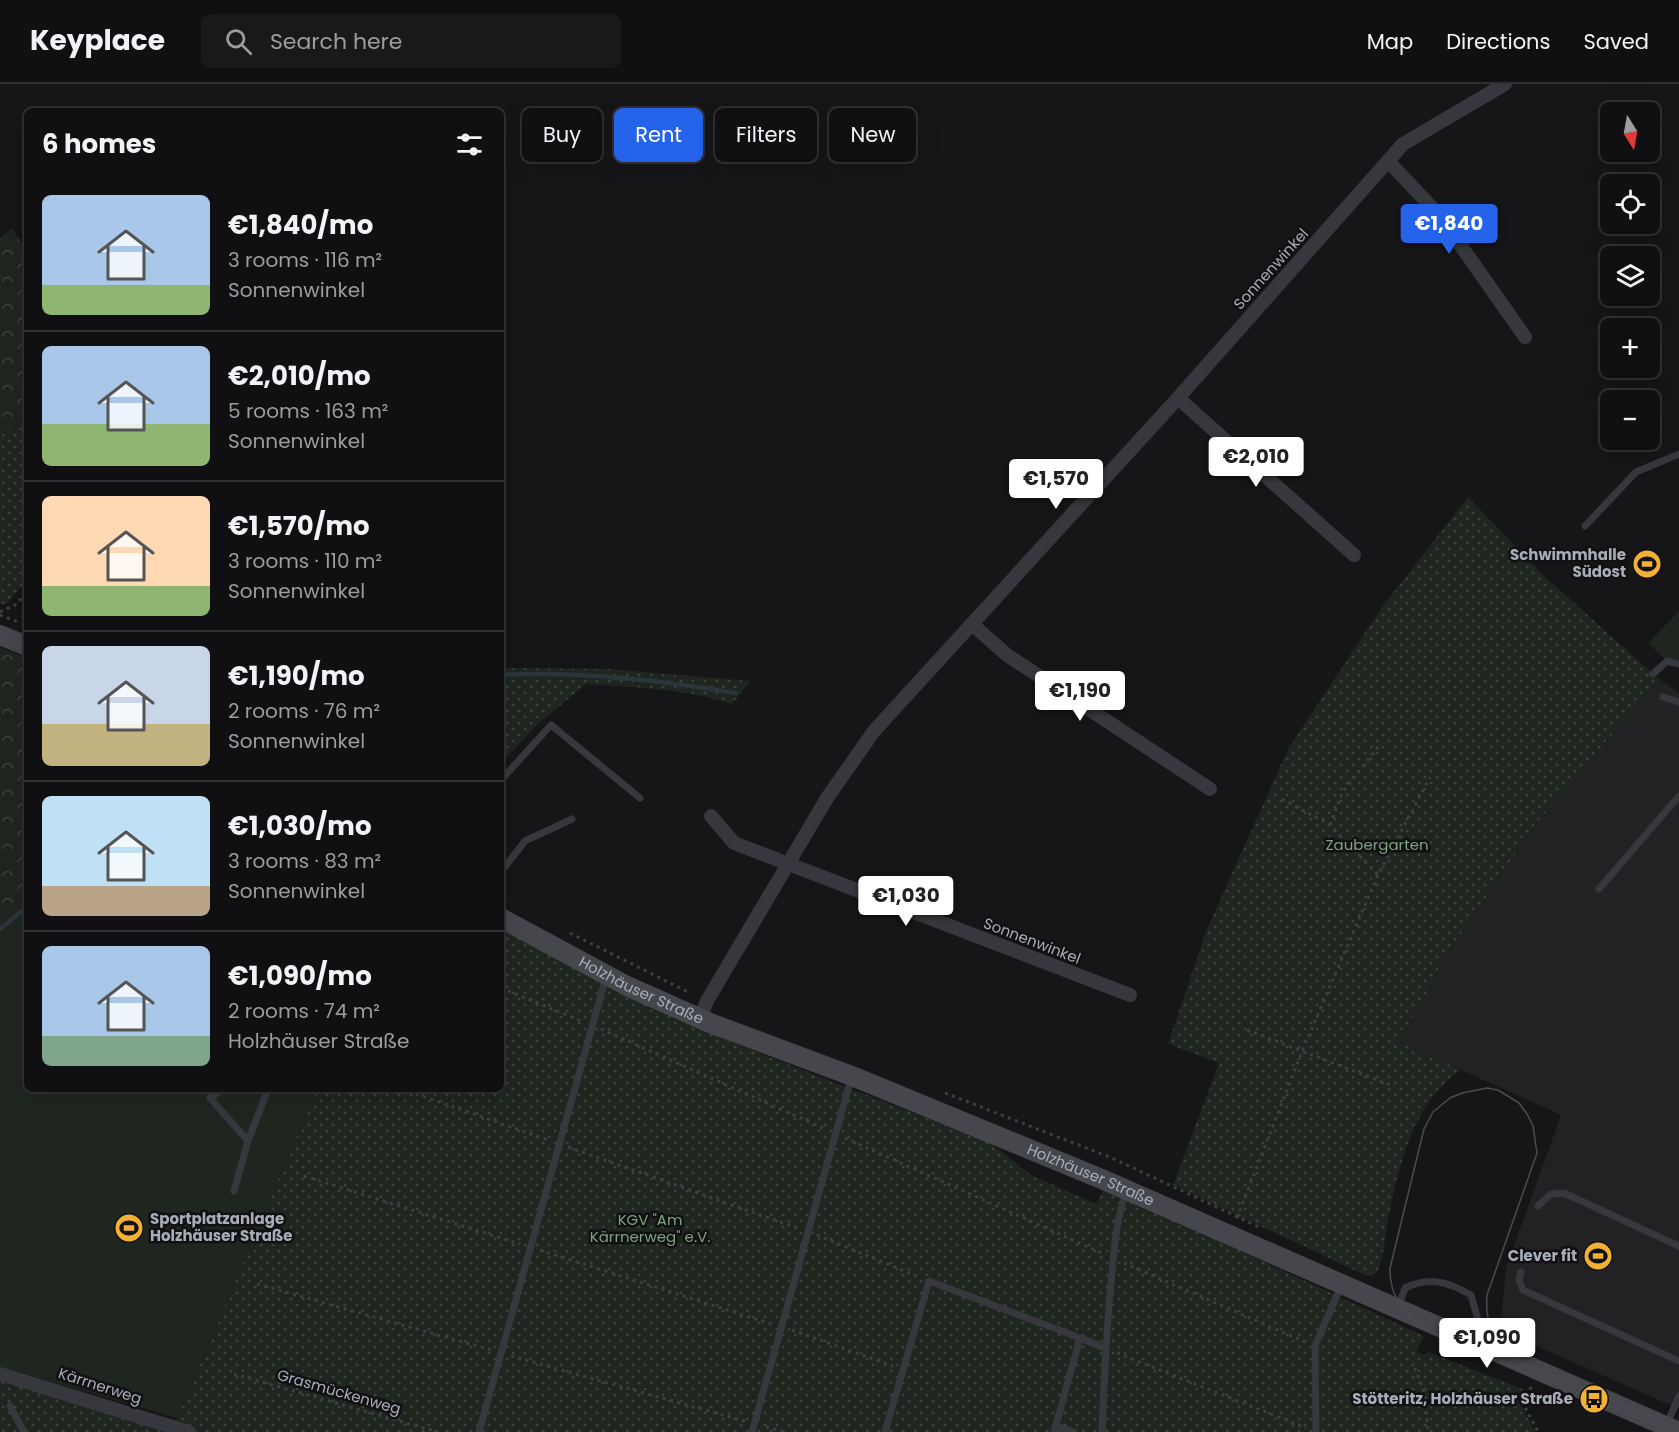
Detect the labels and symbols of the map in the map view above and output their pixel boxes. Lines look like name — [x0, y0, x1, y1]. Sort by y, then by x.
north arrow — [1600, 102, 1660, 162]
pin: €1,840 — [1400, 204, 1498, 255]
street label: Sonnenwinkel — [1228, 223, 1313, 314]
pin: €2,010 — [1207, 437, 1305, 488]
pin: €1,570 — [1007, 459, 1105, 510]
place label: Schwimmhalle Südost — [1510, 544, 1626, 582]
sports icon: Schwimmhalle Südost — [1631, 548, 1663, 580]
pin: €1,190 — [1031, 671, 1129, 722]
park label: Zaubergarten — [1325, 834, 1429, 855]
pin: €1,030 — [857, 876, 955, 927]
street label: Sonnenwinkel — [980, 912, 1084, 969]
street label: Holzhäuser Straße — [575, 951, 707, 1029]
street label: Holzhäuser Straße — [1024, 1138, 1158, 1211]
place label: Sportplatzanlage Holzhäuser Straße — [150, 1208, 293, 1246]
park label: KGV "Am Kärrnerweg" e.V. — [590, 1209, 710, 1247]
sports icon: Sportplatzanlage Holzhäuser Straße — [113, 1212, 145, 1244]
sports icon: Clever fit — [1582, 1240, 1614, 1272]
place label: Clever fit — [1508, 1245, 1577, 1266]
pin: €1,090 — [1438, 1318, 1536, 1369]
street label: Kärrnerweg — [56, 1362, 145, 1409]
street label: Grasmückenweg — [275, 1364, 403, 1419]
bus stop icon: Stötteritz, Holzhäuser Straße — [1578, 1383, 1610, 1415]
place label: Stötteritz, Holzhäuser Straße — [1352, 1388, 1573, 1409]

